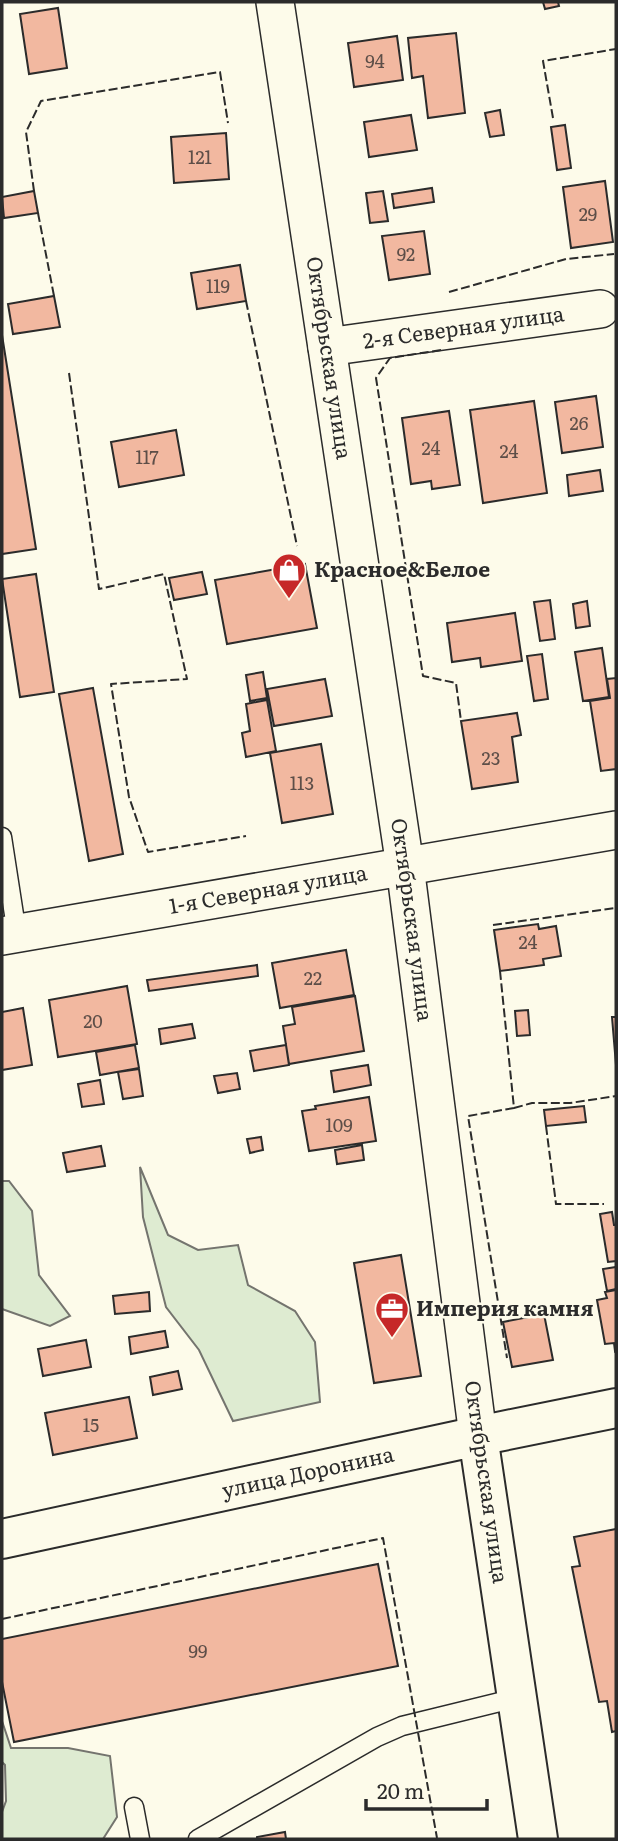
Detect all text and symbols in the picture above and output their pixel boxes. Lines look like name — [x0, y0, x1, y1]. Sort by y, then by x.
house number: 94 — [365, 47, 385, 74]
house number: 121 — [188, 143, 212, 170]
house number: 29 — [579, 200, 597, 227]
house number: 92 — [397, 240, 415, 267]
street label: Октябрьская улица — [300, 254, 362, 462]
house number: 119 — [206, 272, 230, 299]
street label: 2-я Северная улица — [361, 296, 567, 355]
house number: 26 — [570, 409, 589, 436]
house number: 24 — [421, 434, 441, 461]
house number: 24 — [499, 437, 519, 464]
house number: 117 — [135, 443, 159, 470]
shop icon: Красное&Белое — [270, 551, 308, 600]
place label: Красное&Белое — [314, 552, 490, 583]
house number: 23 — [482, 744, 500, 771]
house number: 113 — [290, 769, 314, 796]
street label: Октябрьская улица — [385, 816, 443, 1024]
street label: 1-я Северная улица — [166, 855, 370, 920]
house number: 24 — [518, 928, 538, 955]
house number: 22 — [304, 964, 322, 991]
house number: 20 — [83, 1007, 103, 1034]
house number: 109 — [325, 1111, 353, 1138]
office icon: Империя камня — [373, 1290, 411, 1339]
place label: Империя камня — [416, 1291, 594, 1322]
street label: Октябрьская улица — [459, 1378, 518, 1586]
house number: 15 — [83, 1411, 99, 1438]
street label: улица Доронина — [219, 1437, 397, 1504]
house number: 99 — [189, 1637, 207, 1664]
scale bar — [366, 1768, 487, 1812]
text: 20 m — [377, 1774, 424, 1805]

